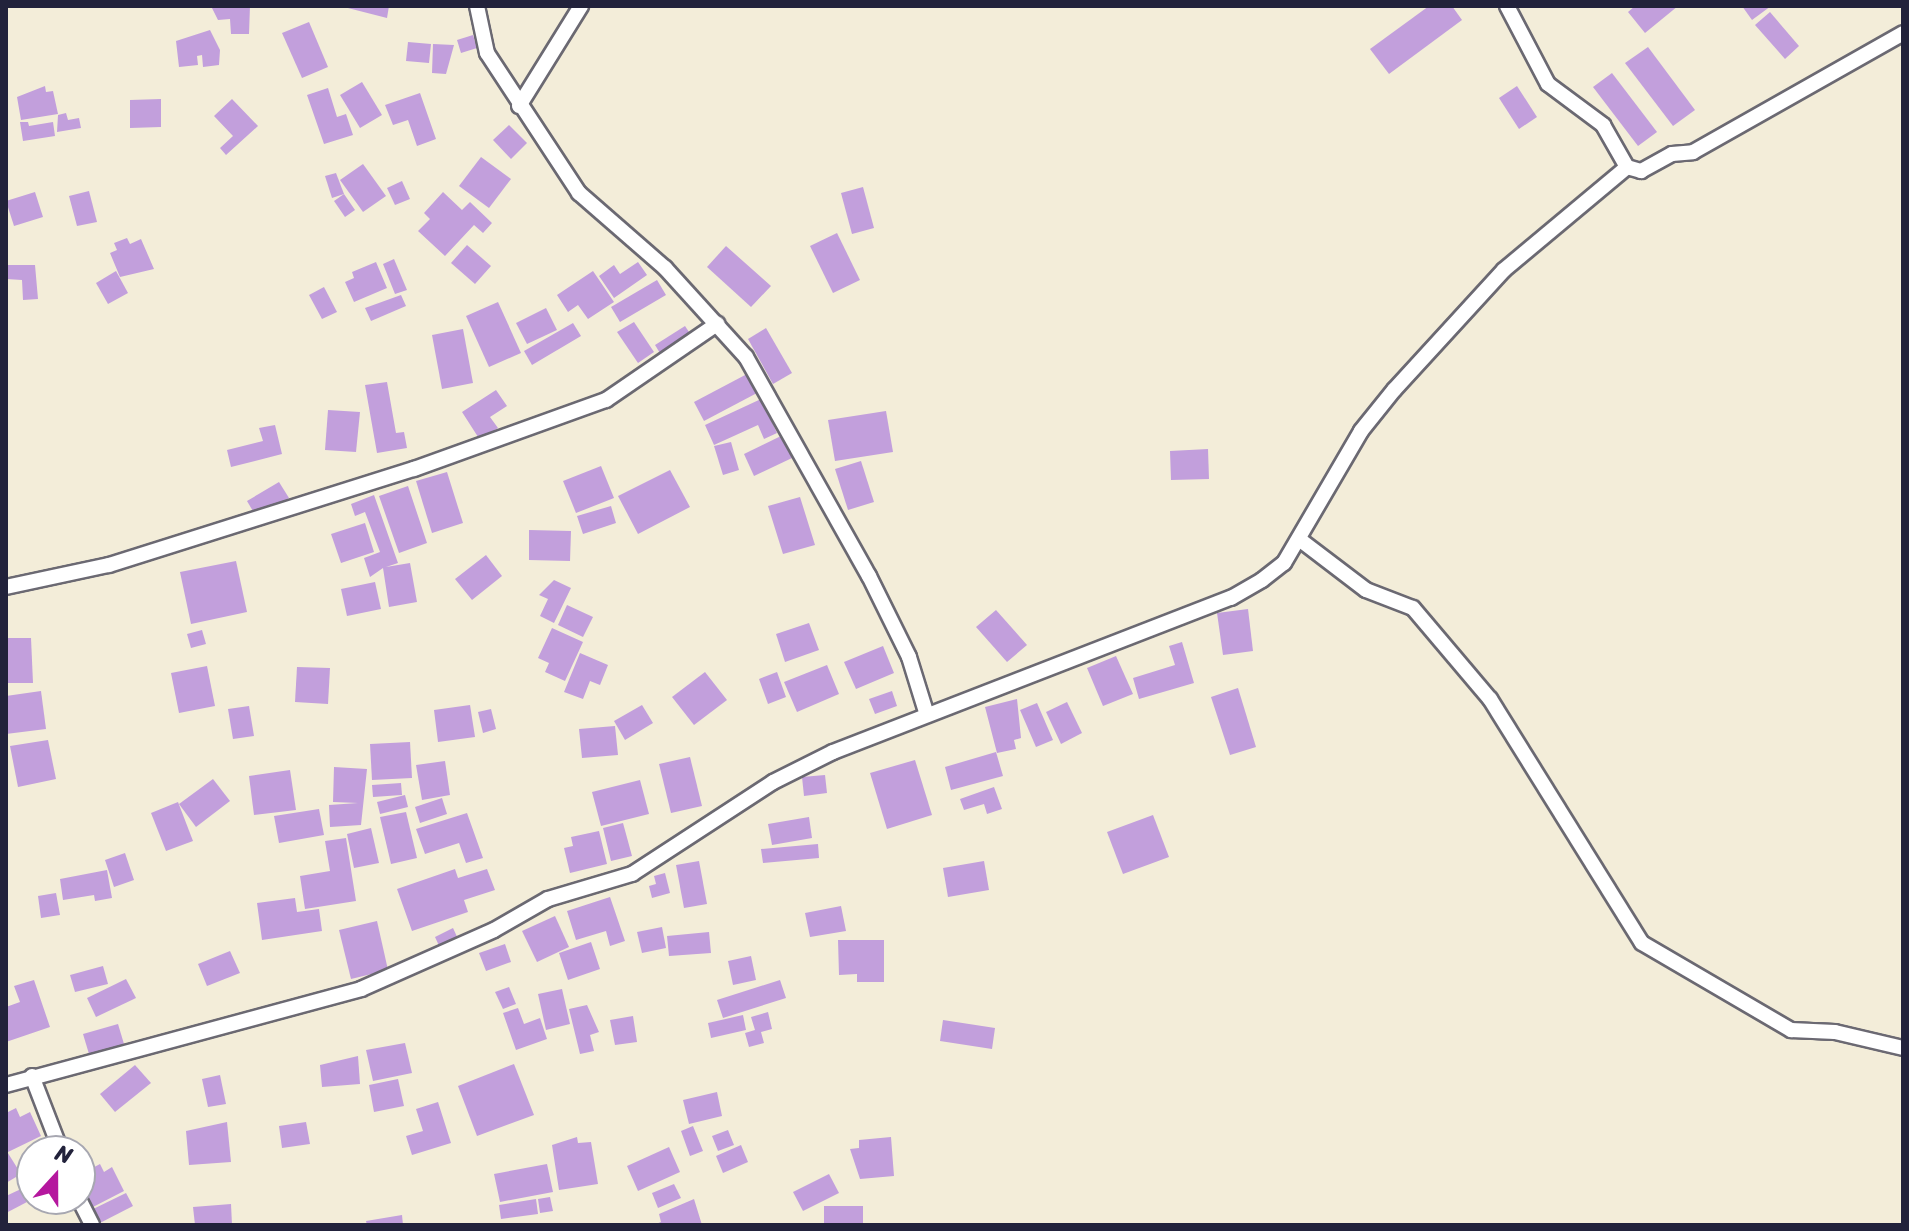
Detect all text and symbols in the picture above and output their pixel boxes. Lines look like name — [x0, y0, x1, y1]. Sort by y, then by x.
text: N — [50, 1133, 78, 1175]
north arrow — [16, 1135, 96, 1215]

